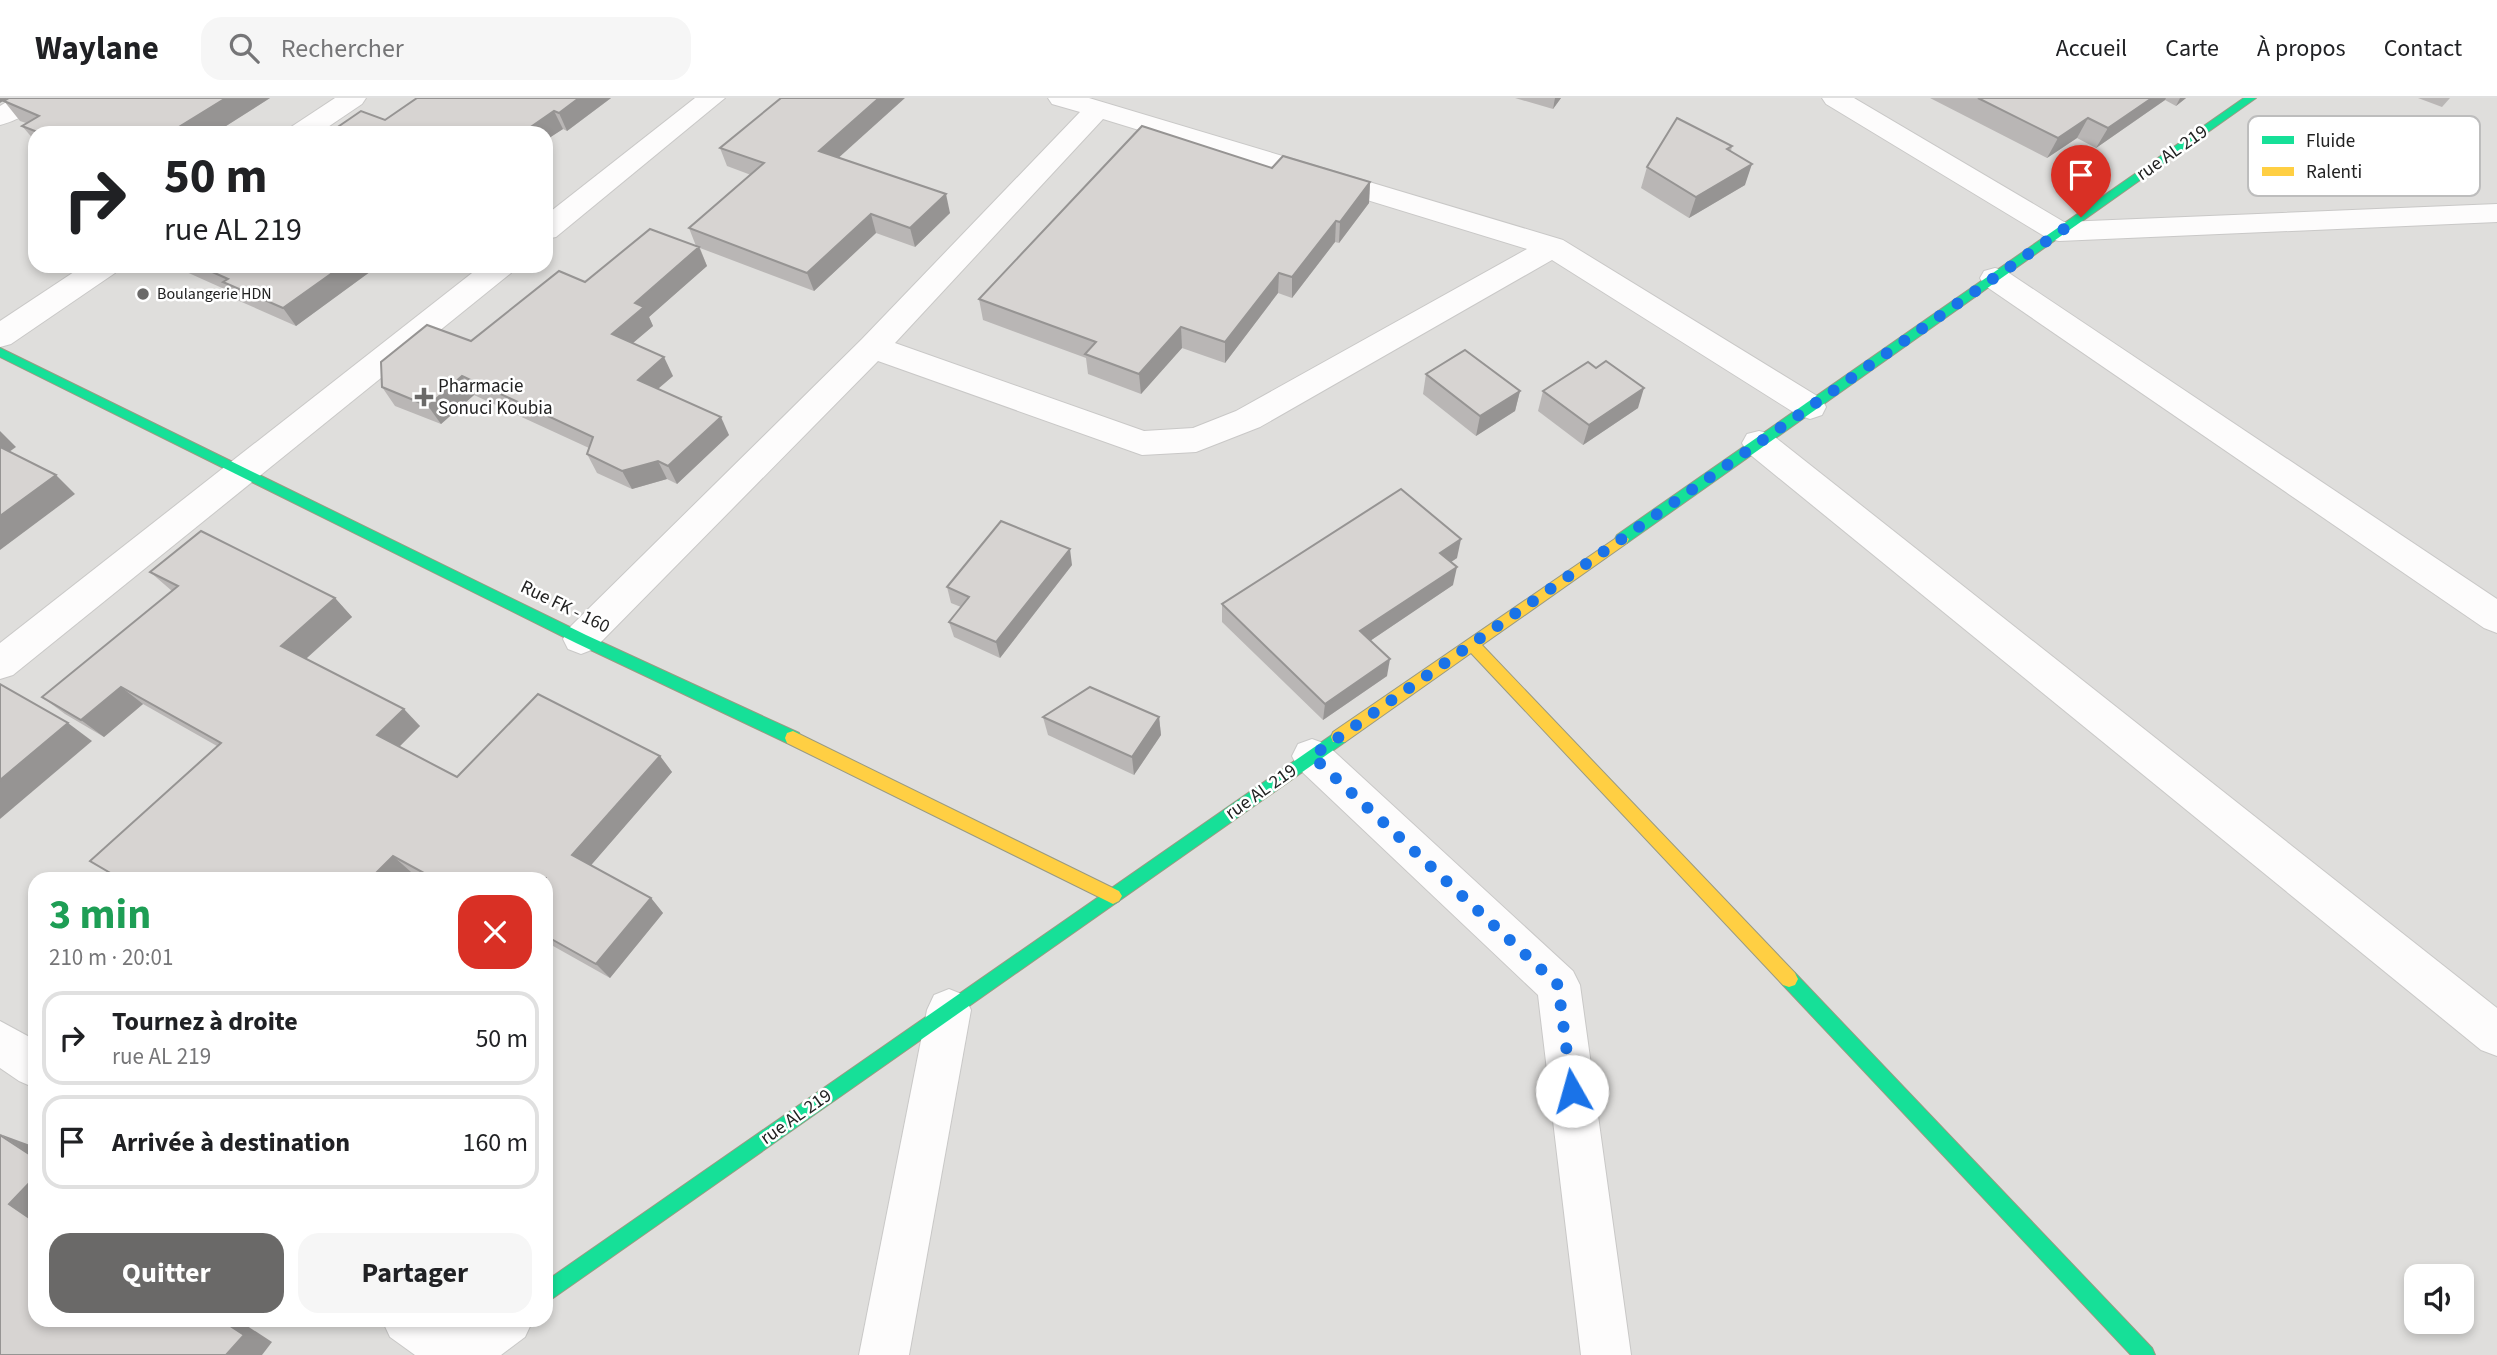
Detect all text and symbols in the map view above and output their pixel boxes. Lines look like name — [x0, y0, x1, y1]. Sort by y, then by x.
search box — [201, 17, 691, 80]
text: Waylane — [35, 25, 159, 72]
icon: search — [225, 29, 263, 67]
text: Rechercher — [281, 30, 404, 67]
text: Accueil — [2056, 31, 2127, 66]
text: Carte — [2165, 31, 2219, 66]
text: À propos — [2257, 31, 2346, 66]
text: Contact — [2384, 31, 2462, 66]
legend — [2248, 116, 2480, 196]
street label: rue AL 219 — [2131, 118, 2213, 188]
text: Fluide — [2306, 128, 2355, 155]
text: 50 m — [164, 142, 268, 212]
pin — [2051, 145, 2111, 217]
icon: right — [49, 154, 140, 245]
icon: arrive — [2062, 156, 2100, 194]
text: Ralenti — [2306, 159, 2362, 186]
text: rue AL 219 — [164, 207, 302, 253]
place label: Boulangerie HDN — [157, 283, 272, 305]
marker: Boulangerie HDN — [135, 286, 151, 302]
place label: Pharmacie Sonuci Koubia — [438, 373, 553, 422]
marker: Pharmacie Sonuci Koubia — [416, 389, 432, 405]
street label: Rue FK - 160 — [516, 574, 614, 640]
street label: rue AL 219 — [1220, 757, 1302, 827]
text: 3 min — [49, 885, 151, 945]
button: close — [458, 895, 532, 969]
text: 210 m · 20:01 — [49, 941, 173, 974]
text: Tournez à droite — [112, 1003, 298, 1040]
icon: right — [53, 1019, 91, 1057]
text: 50 m — [475, 1020, 528, 1057]
text: rue AL 219 — [112, 1040, 211, 1073]
position arrow — [1535, 1054, 1609, 1128]
street label: rue AL 219 — [755, 1082, 837, 1152]
icon: arrive — [53, 1123, 91, 1161]
text: Arrivée à destination — [112, 1124, 350, 1161]
text: 160 m — [462, 1124, 528, 1161]
button: Quitter — [49, 1233, 284, 1313]
button: Partager — [298, 1233, 532, 1313]
map controls — [2404, 1264, 2474, 1334]
button: sound — [2404, 1264, 2474, 1334]

